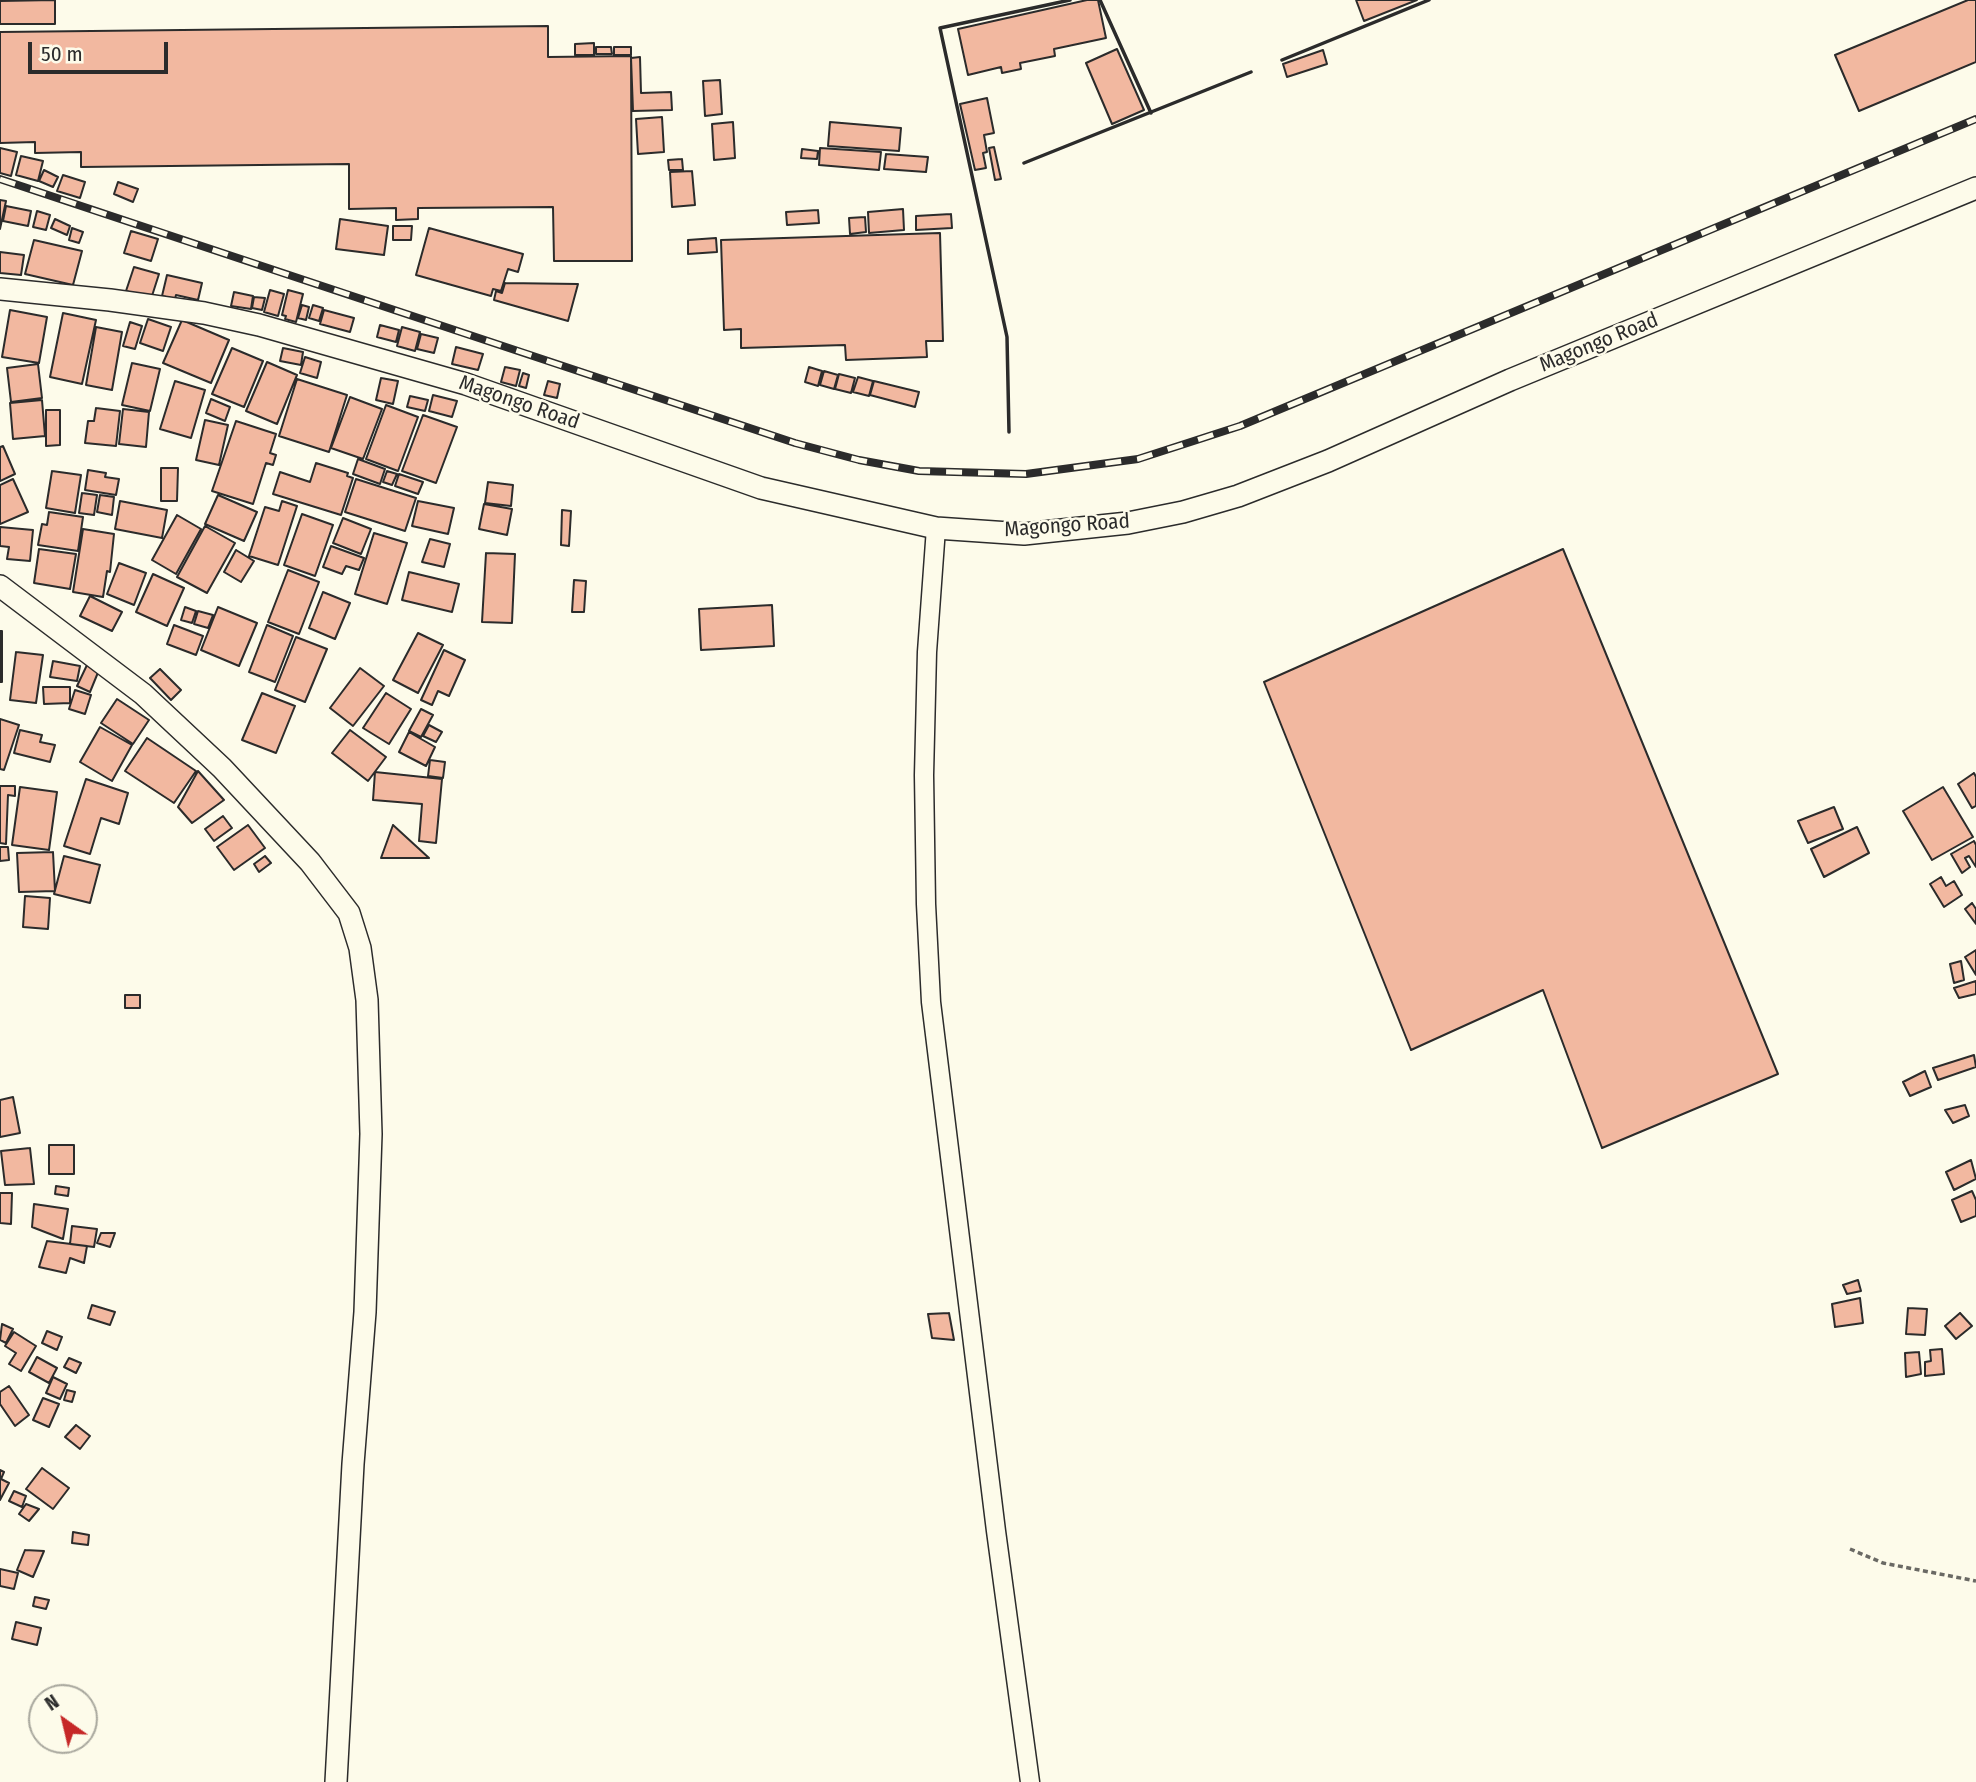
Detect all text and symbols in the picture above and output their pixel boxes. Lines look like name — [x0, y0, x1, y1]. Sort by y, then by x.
scale bar — [32, 28, 172, 72]
text: 50 m — [41, 41, 83, 67]
street label: Magongo Road — [1536, 308, 1662, 378]
street label: Magongo Road — [455, 371, 583, 435]
street label: Magongo Road — [1003, 509, 1131, 543]
north arrow — [28, 1684, 98, 1754]
text: N — [41, 1690, 63, 1716]

